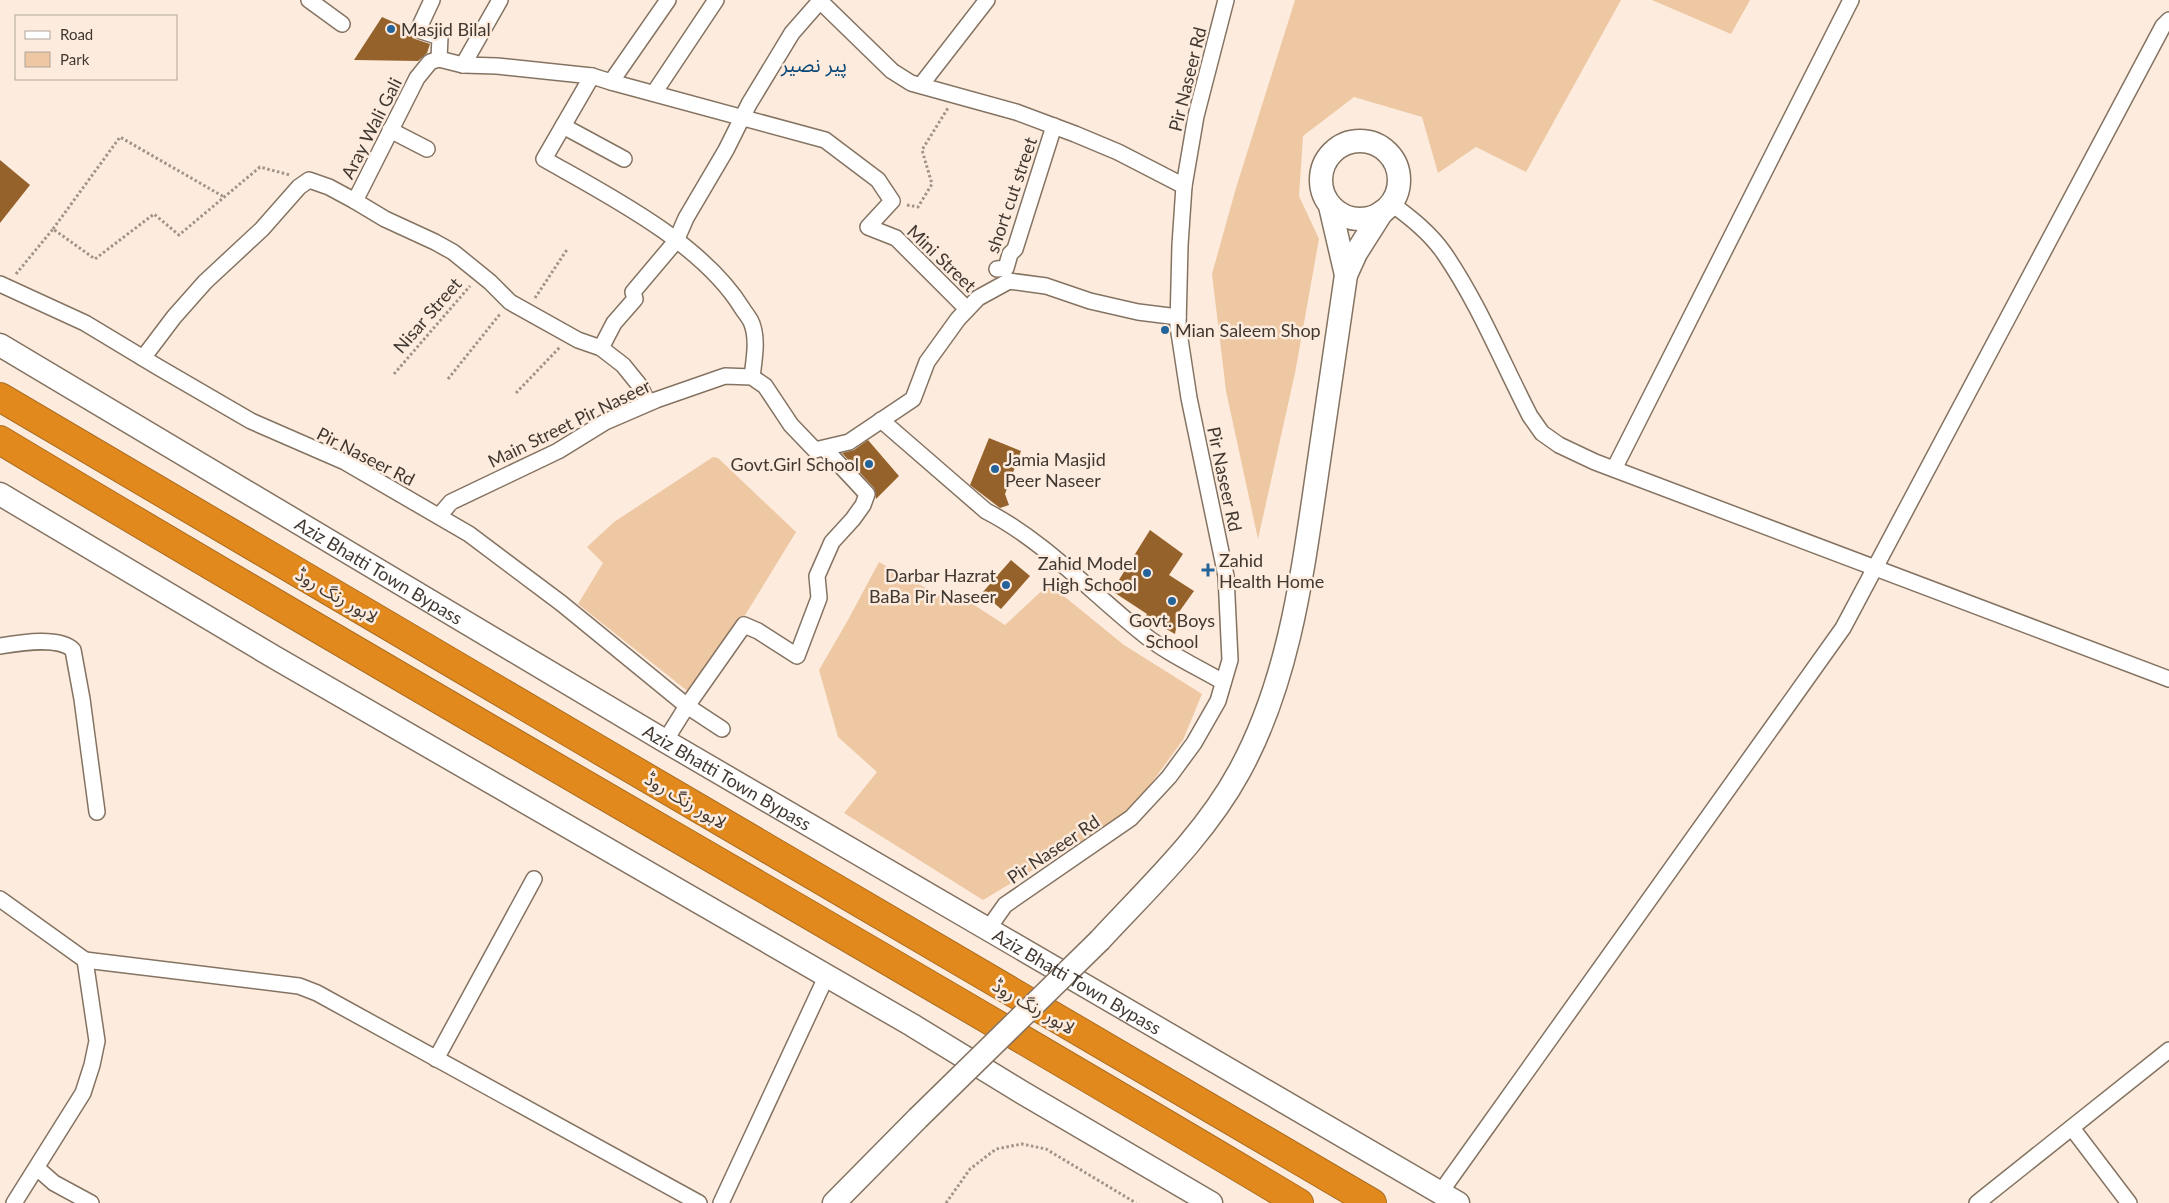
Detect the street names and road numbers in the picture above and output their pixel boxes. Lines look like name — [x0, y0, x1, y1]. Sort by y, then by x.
street label: Pir Naseer Rd — [1163, 25, 1211, 133]
street label: Aray Wali Gali — [336, 74, 406, 182]
street label: short cut street — [981, 134, 1041, 256]
street label: Mini Street — [903, 220, 981, 297]
street label: Nisar Street — [388, 272, 466, 357]
street label: Main Street Pir Naseer — [484, 374, 654, 472]
street label: Pir Naseer Rd — [313, 422, 419, 490]
street label: Pir Naseer Rd — [1203, 425, 1247, 533]
street label: Aziz Bhatti Town Bypass — [291, 512, 467, 629]
street label: لاہور رنگ روڈ — [291, 563, 382, 628]
street label: Aziz Bhatti Town Bypass — [639, 719, 816, 835]
street label: لاہور رنگ روڈ — [641, 767, 731, 834]
street label: Pir Naseer Rd — [1003, 810, 1103, 888]
street label: Aziz Bhatti Town Bypass — [989, 923, 1166, 1039]
street label: لاہور رنگ روڈ — [988, 974, 1079, 1039]

